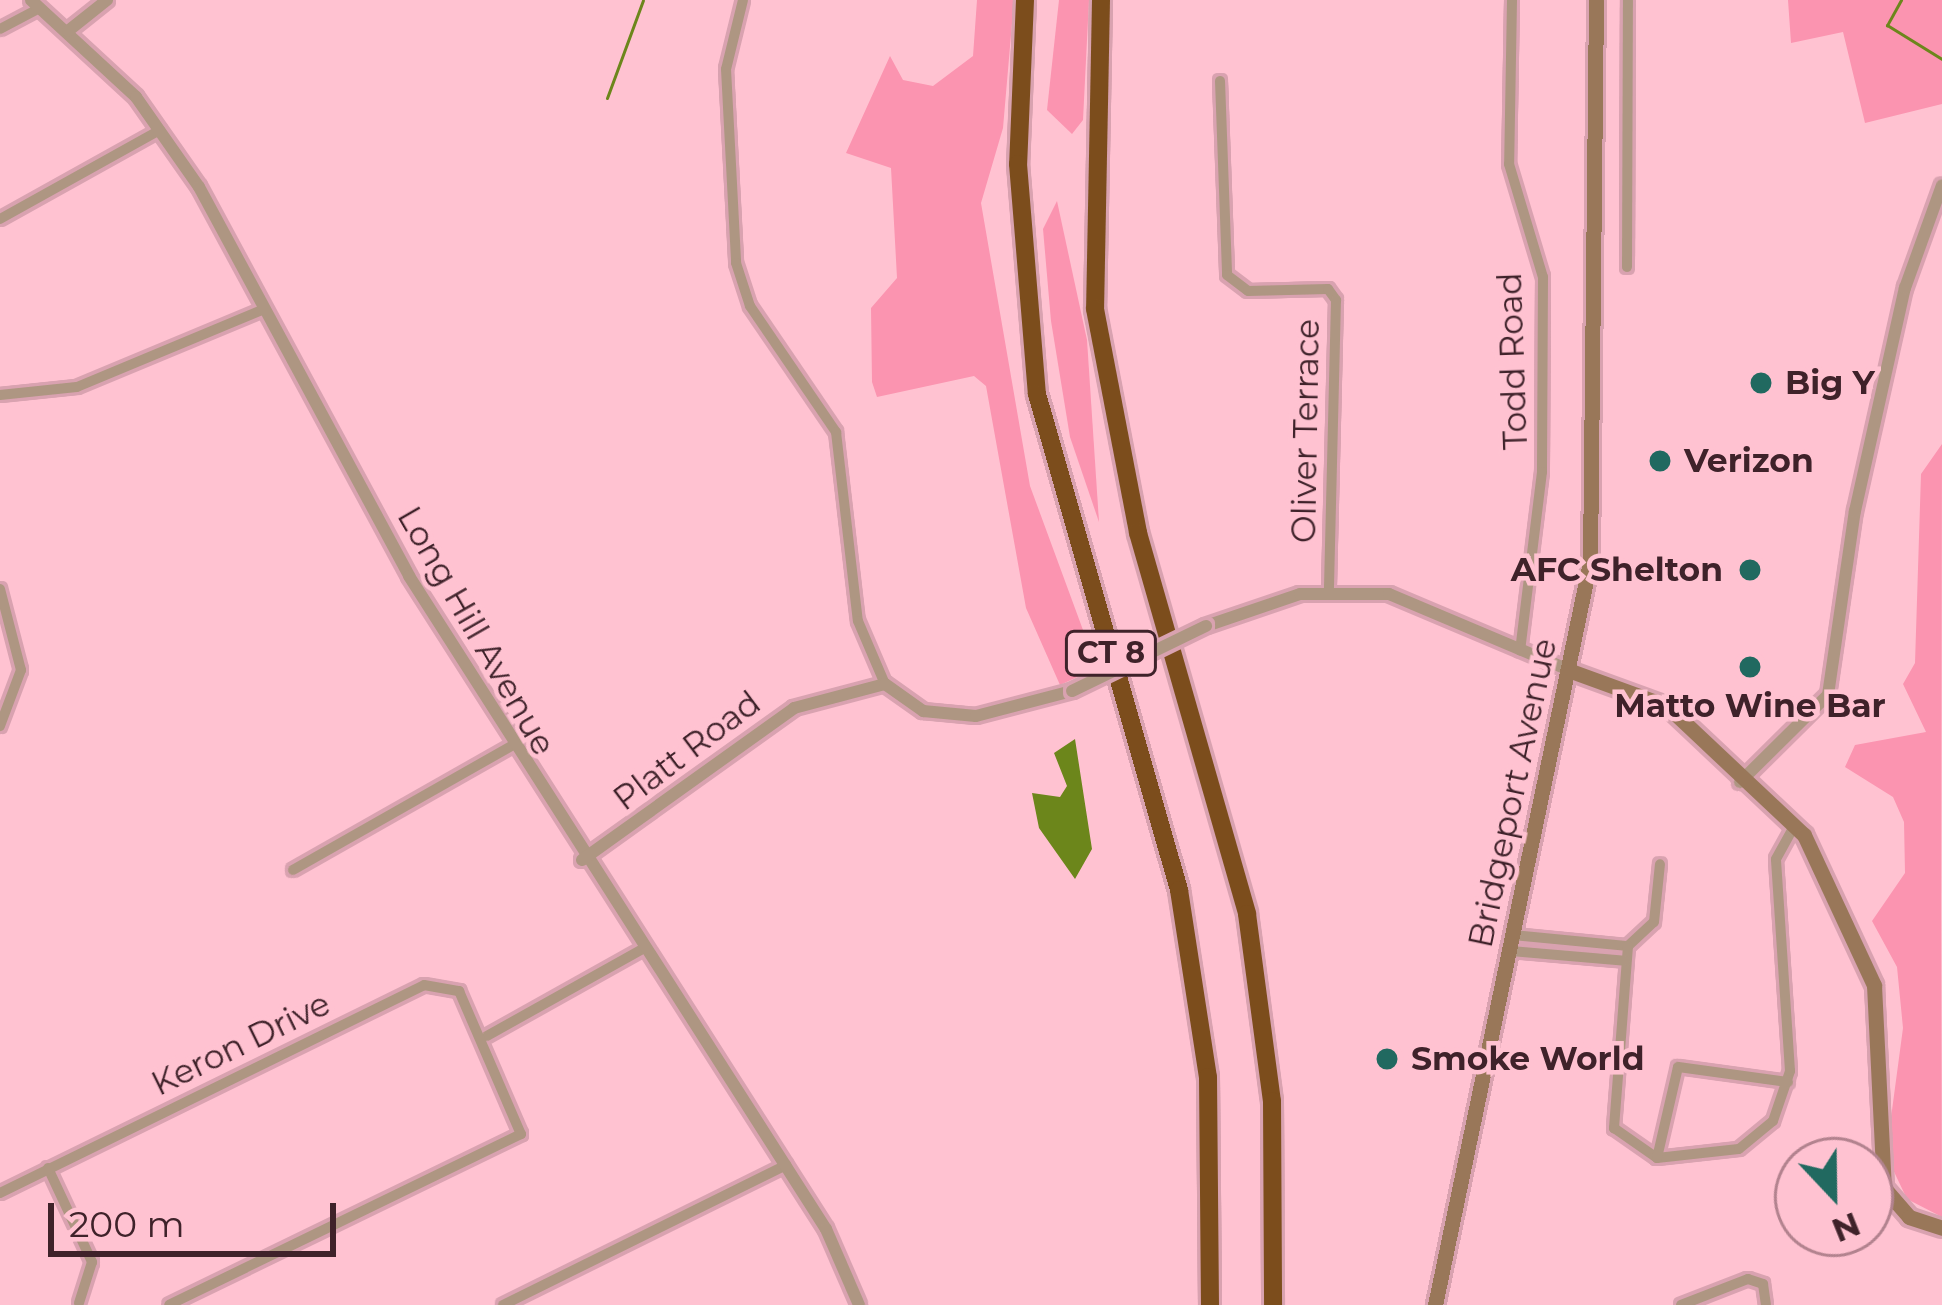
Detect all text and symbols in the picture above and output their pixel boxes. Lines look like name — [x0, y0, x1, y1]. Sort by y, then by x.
street label: Todd Road — [1490, 272, 1536, 450]
street label: Oliver Terrace — [1284, 319, 1328, 543]
place label: Big Y — [1785, 363, 1875, 403]
marker: Big Y — [1748, 370, 1774, 396]
place label: Verizon — [1684, 441, 1814, 481]
marker: Verizon — [1647, 448, 1673, 474]
street label: Long Hill Avenue — [389, 500, 563, 762]
place label: AFC Shelton — [1511, 550, 1723, 590]
marker: AFC Shelton — [1734, 554, 1766, 586]
road number: CT 8 — [1063, 629, 1159, 677]
street label: Bridgeport Avenue — [1461, 635, 1565, 951]
marker: Matto Wine Bar — [1737, 654, 1763, 680]
street label: Platt Road — [606, 683, 768, 819]
place label: Matto Wine Bar — [1614, 686, 1886, 726]
street label: Keron Drive — [145, 984, 337, 1104]
place label: Smoke World — [1411, 1039, 1644, 1079]
marker: Smoke World — [1374, 1046, 1400, 1072]
north arrow — [1774, 1137, 1894, 1257]
scale bar — [54, 1179, 342, 1253]
text: 200 m — [69, 1202, 185, 1246]
text: N — [1827, 1204, 1866, 1251]

